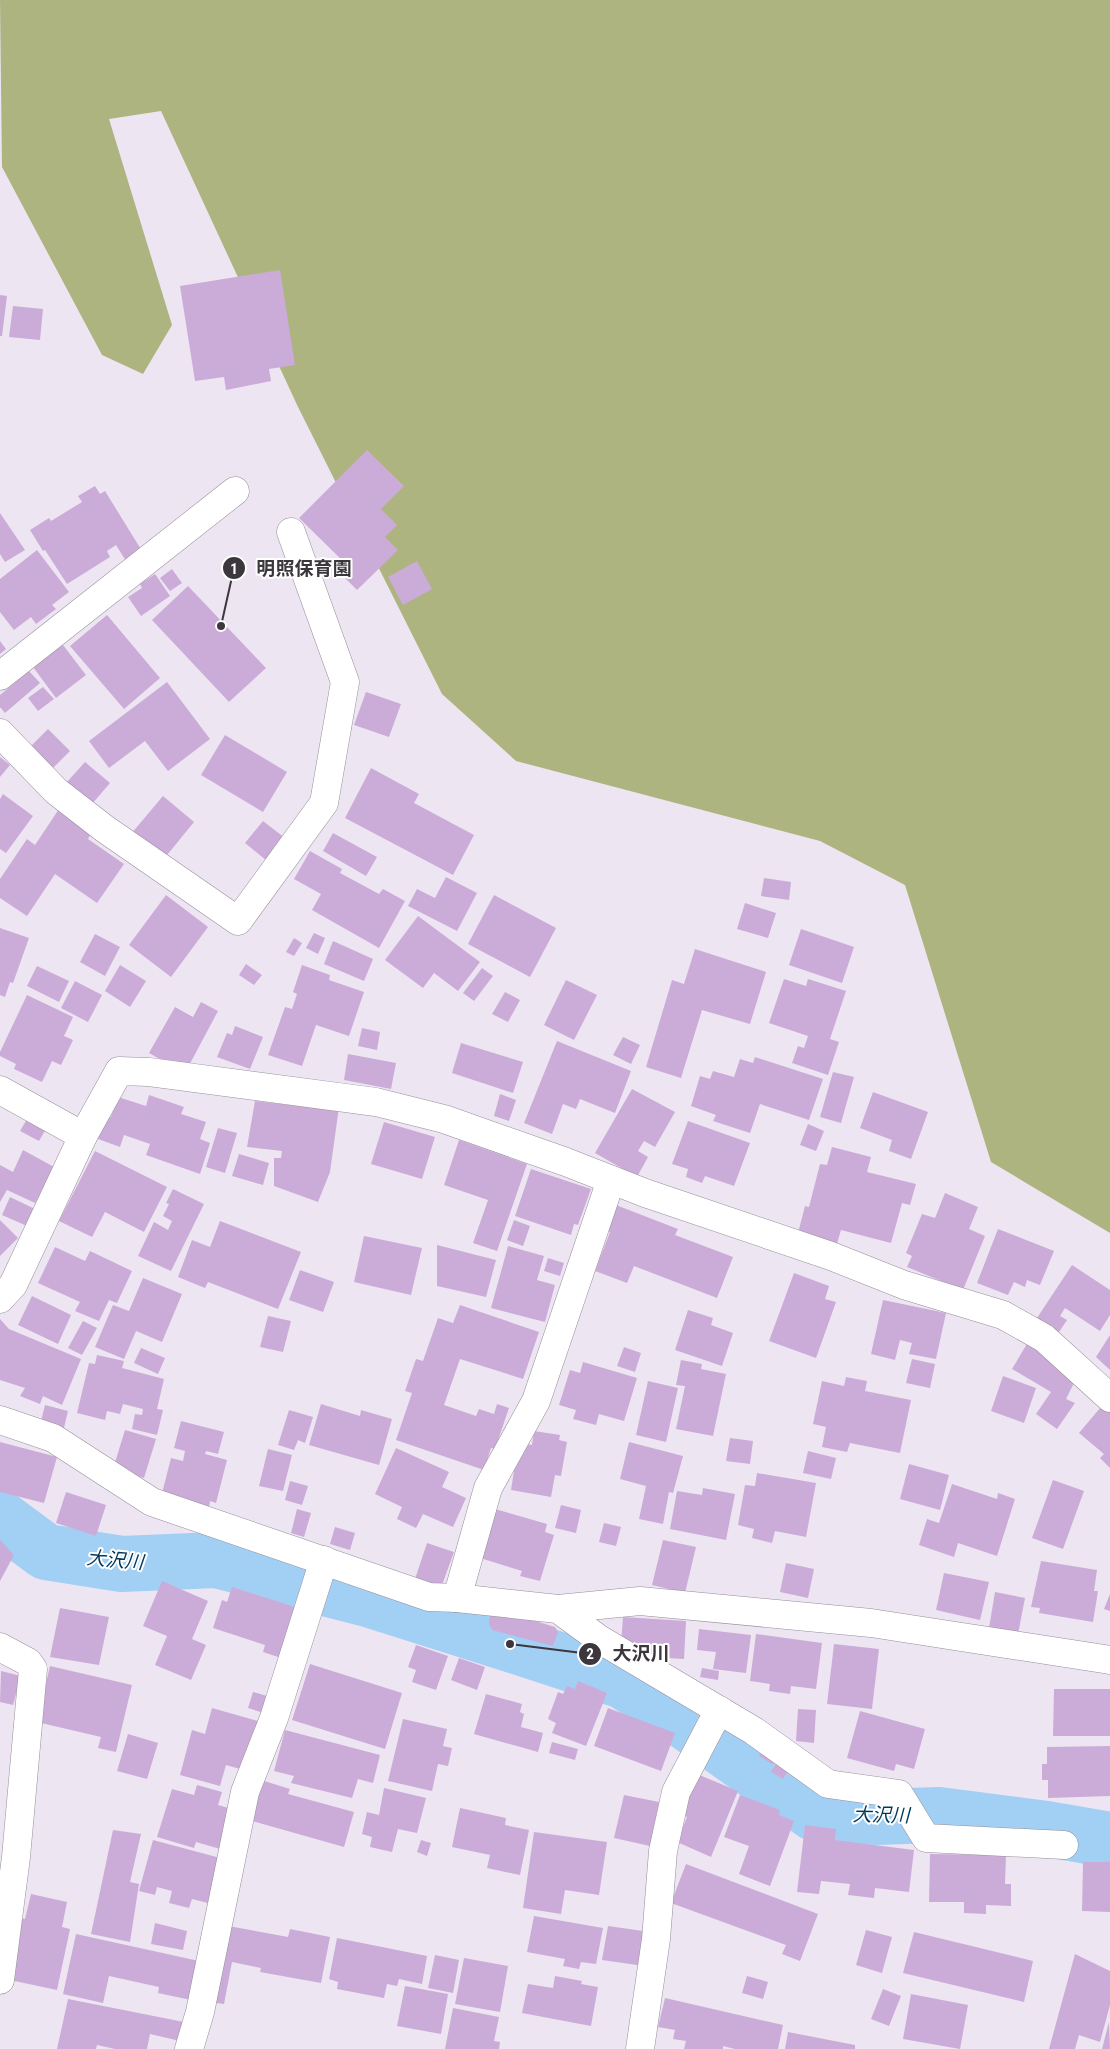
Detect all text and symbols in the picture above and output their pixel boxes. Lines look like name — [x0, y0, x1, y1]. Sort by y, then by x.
callout: 明照保育園 — [221, 551, 361, 585]
text: 明照保育園 — [256, 557, 352, 580]
text: 1 — [230, 560, 238, 578]
water label: 大沢川 — [86, 1546, 146, 1574]
callout: 大沢川 — [577, 1637, 679, 1671]
text: 大沢川 — [612, 1642, 670, 1665]
text: 2 — [586, 1645, 594, 1663]
water label: 大沢川 — [852, 1803, 912, 1827]

